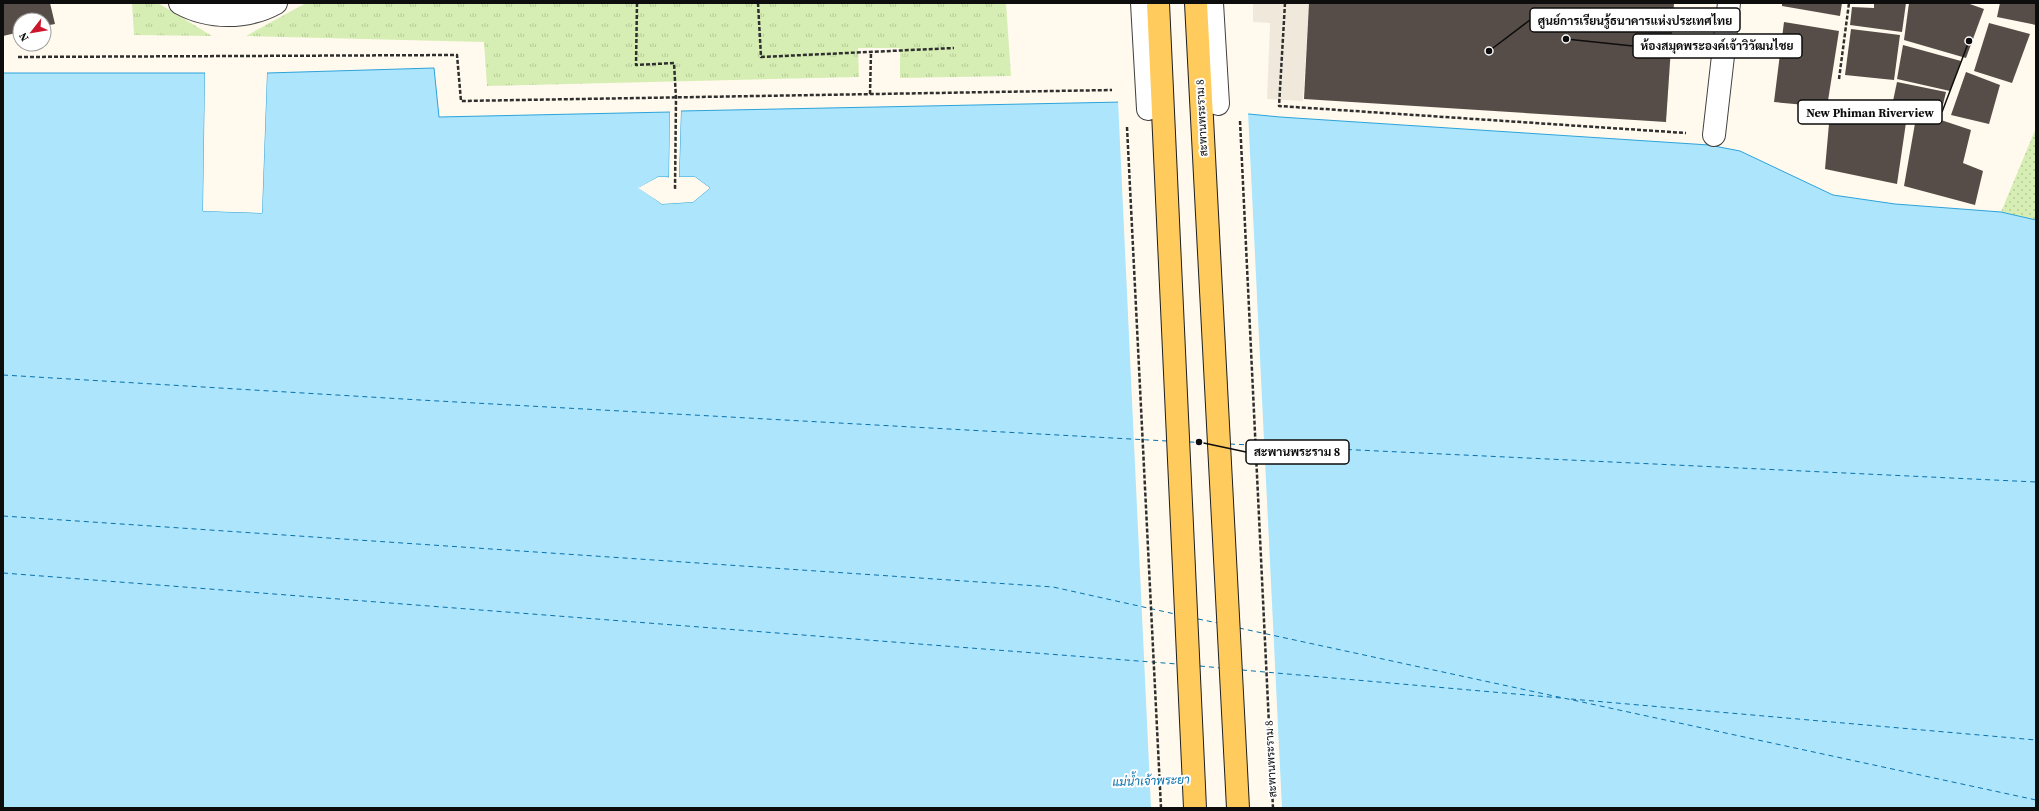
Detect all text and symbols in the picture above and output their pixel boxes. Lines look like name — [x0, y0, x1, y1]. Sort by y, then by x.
callout: ศูนย์การเรียนรู้ธนาคารแห่งประเทศไทย — [1530, 8, 1740, 32]
north arrow — [12, 12, 52, 52]
text: ศูนย์การเรียนรู้ธนาคารแห่งประเทศไทย — [1538, 13, 1732, 29]
text: N — [15, 30, 32, 44]
callout: ห้องสมุดพระองค์เจ้าวิวัฒนไชย — [1633, 34, 1802, 58]
text: ห้องสมุดพระองค์เจ้าวิวัฒนไชย — [1640, 38, 1794, 54]
street label: สะพานพระราม 8 — [1192, 79, 1212, 157]
callout: New Phiman Riverview — [1798, 100, 1942, 124]
text: New Phiman Riverview — [1806, 105, 1934, 121]
callout: สะพานพระราม 8 — [1246, 440, 1349, 464]
text: สะพานพระราม 8 — [1254, 444, 1340, 460]
street label: สะพานพระราม 8 — [1261, 720, 1281, 798]
water label: แม่น้ำเจ้าพระยา — [1112, 769, 1190, 790]

